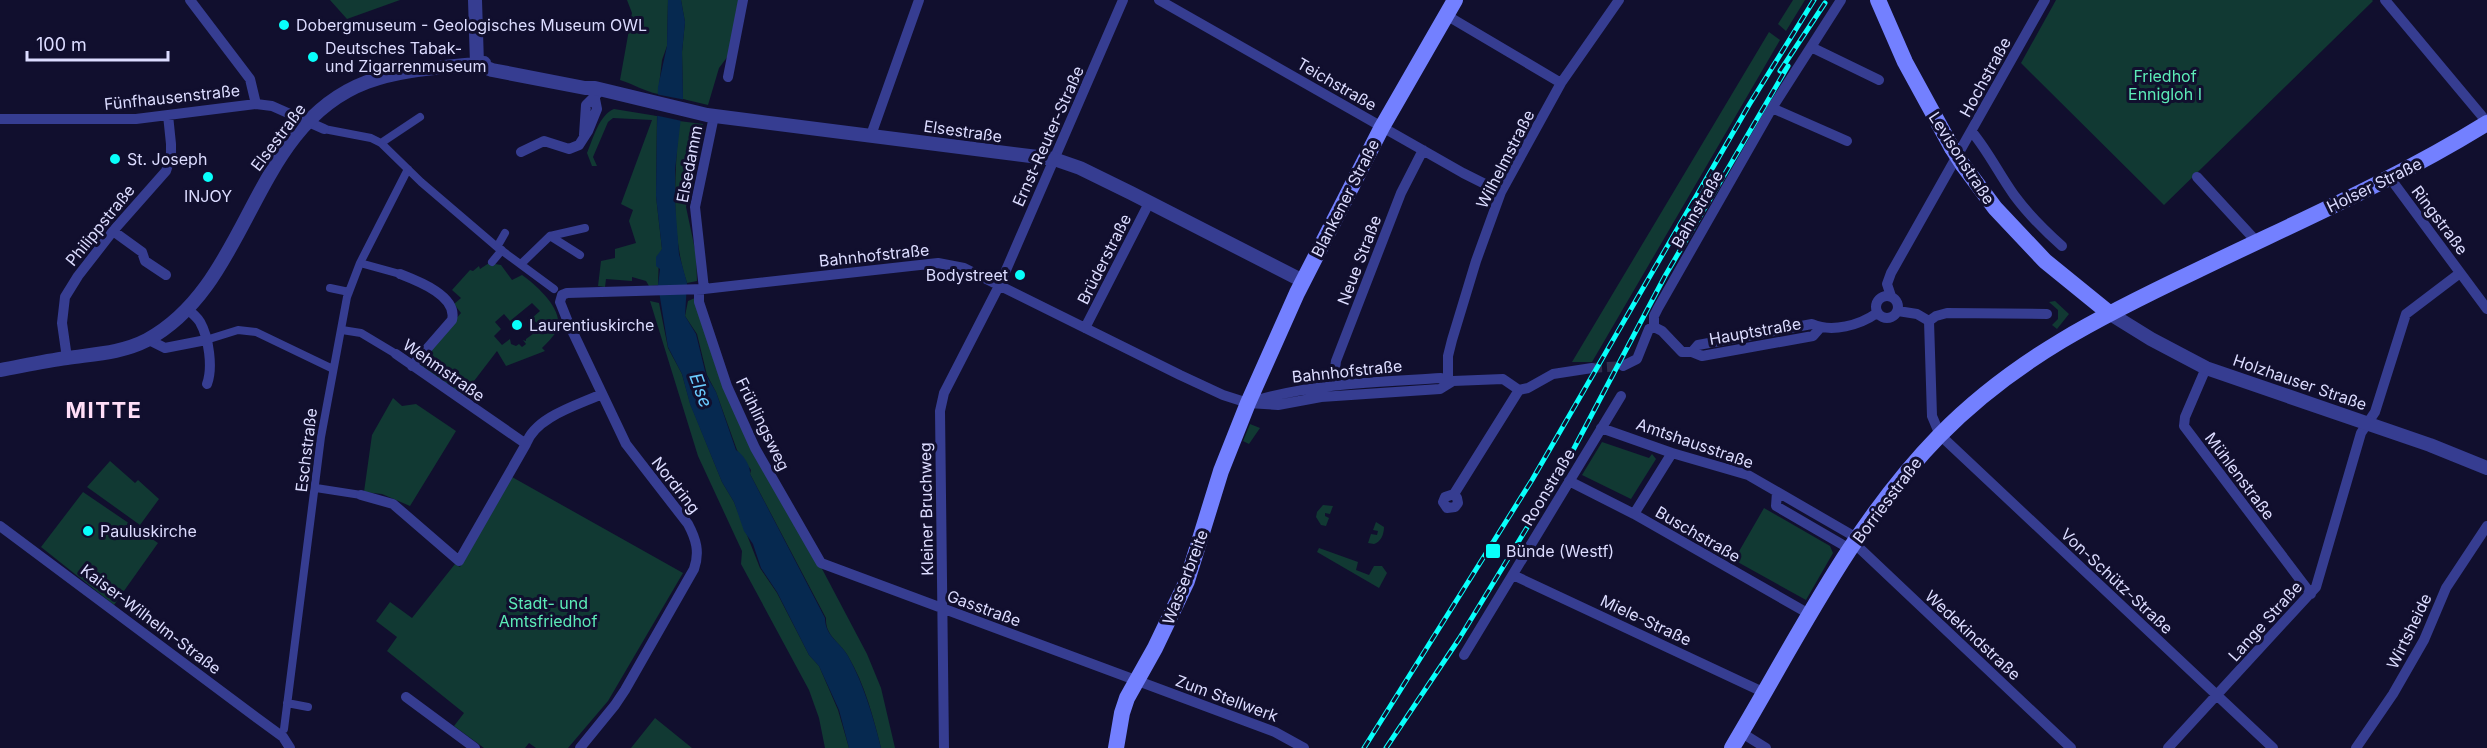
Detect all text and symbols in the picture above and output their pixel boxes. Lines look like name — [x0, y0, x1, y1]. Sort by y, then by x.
place label: Dobergmuseum - Geologisches Museum OWL — [296, 15, 647, 35]
marker: Dobergmuseum - Geologisches Museum OWL — [277, 18, 291, 32]
scale bar — [27, 24, 168, 62]
text: 100 m — [36, 34, 87, 55]
street label: Hochstraße — [1955, 34, 2015, 120]
place label: Deutsches Tabak- und Zigarrenmuseum — [325, 38, 486, 76]
marker: Deutsches Tabak- und Zigarrenmuseum — [306, 50, 320, 64]
street label: Teichstraße — [1294, 53, 1380, 115]
street label: Ernst-Reuter-Straße — [1008, 63, 1088, 209]
park label: Friedhof Ennigloh I — [2128, 66, 2202, 104]
street label: Fünfhausenstraße — [103, 80, 241, 114]
street label: Elsestraße — [246, 99, 310, 175]
street label: Wilhelmstraße — [1472, 106, 1538, 212]
street label: Levisonstraße — [1925, 108, 1999, 208]
street label: Elsestraße — [922, 116, 1004, 146]
street label: Elsedamm — [672, 124, 706, 204]
street label: Blankener Straße — [1307, 136, 1383, 260]
place label: St. Joseph — [127, 149, 207, 169]
marker: St. Joseph — [108, 152, 122, 166]
street label: Holser Straße — [2323, 153, 2425, 217]
street label: Bahnstraße — [1667, 167, 1727, 251]
marker: INJOY — [201, 170, 215, 184]
street label: Philippstraße — [61, 180, 139, 270]
street label: Ringstraße — [2408, 182, 2472, 258]
place label: INJOY — [184, 186, 232, 206]
street label: Brüderstraße — [1073, 210, 1135, 308]
street label: Neue Straße — [1333, 212, 1385, 308]
street label: Bahnhofstraße — [818, 239, 930, 271]
place label: Bodystreet — [926, 265, 1008, 285]
marker: Bodystreet — [1013, 268, 1027, 282]
street label: Hauptstraße — [1707, 313, 1803, 349]
place label: Laurentiuskirche — [529, 315, 654, 335]
marker: Laurentiuskirche — [510, 318, 524, 332]
street label: Wehmstraße — [399, 334, 489, 406]
street label: Holzhauser Straße — [2231, 350, 2369, 414]
street label: Bahnhofstraße — [1291, 355, 1403, 387]
water label: Else — [685, 370, 717, 410]
street label: Frühlingsweg — [732, 374, 794, 474]
district label: MITTE — [66, 397, 142, 423]
street label: Eschstraße — [291, 407, 321, 493]
street label: Amtshausstraße — [1634, 414, 1756, 472]
street label: Mühlenstraße — [2201, 428, 2279, 524]
street label: Kleiner Bruchweg — [915, 442, 937, 576]
street label: Roonstraße — [1517, 445, 1579, 529]
street label: Nordring — [648, 453, 704, 517]
street label: Borriesstraße — [1848, 453, 1926, 547]
street label: Buschstraße — [1652, 502, 1744, 566]
place label: Pauluskirche — [100, 521, 197, 541]
marker: Pauluskirche — [81, 524, 95, 538]
street label: Von-Schütz-Straße — [2057, 524, 2177, 638]
street label: Wasserbreite — [1158, 527, 1212, 627]
place label: Bünde (Westf) — [1506, 541, 1614, 561]
marker: Bünde (Westf) — [1484, 542, 1502, 560]
street label: Kaiser-Wilhelm-Straße — [77, 560, 225, 678]
street label: Lange Straße — [2224, 577, 2306, 665]
street label: Gasstraße — [944, 585, 1024, 631]
street label: Wedekindstraße — [1921, 586, 2025, 684]
street label: Miele-Straße — [1597, 590, 1695, 650]
street label: Wirtsheide — [2382, 590, 2436, 672]
park label: Stadt- und Amtsfriedhof — [499, 593, 597, 631]
street label: Zum Stellwerk — [1173, 670, 1281, 726]

